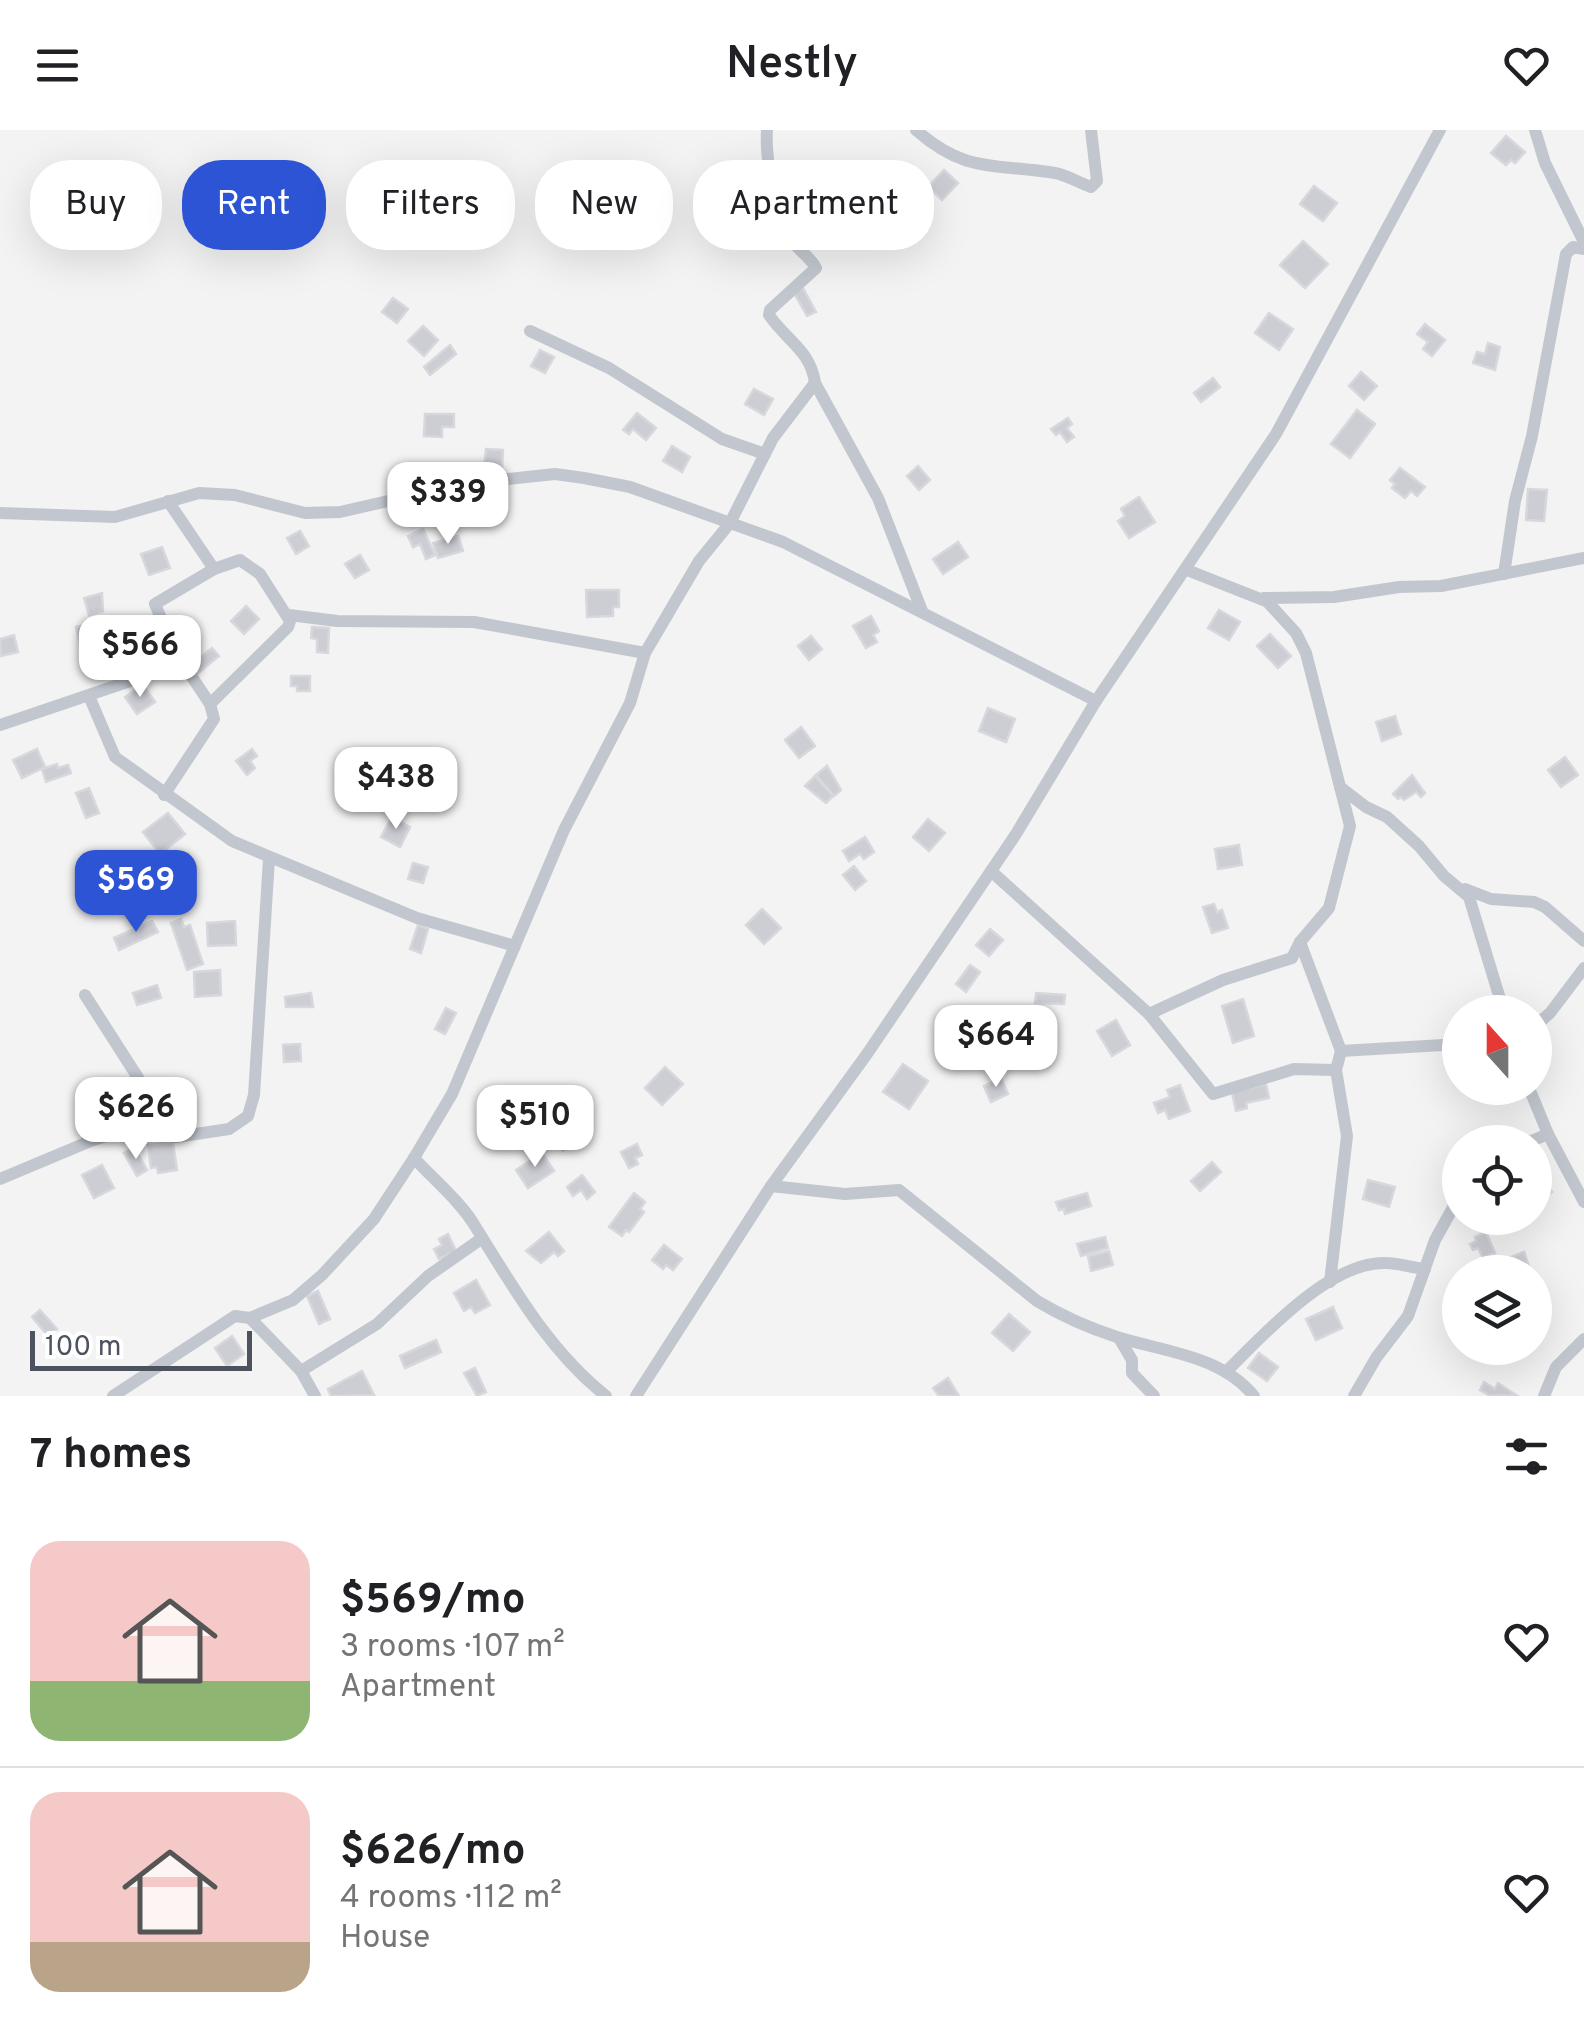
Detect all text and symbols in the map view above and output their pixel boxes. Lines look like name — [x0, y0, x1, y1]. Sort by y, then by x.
text: Nestly — [726, 37, 858, 94]
icon: menu — [30, 38, 85, 93]
icon: heart — [1499, 38, 1554, 93]
chip: Buy — [30, 160, 162, 250]
chip: Rent — [182, 160, 326, 250]
chip: Filters — [346, 160, 515, 250]
chip: New — [535, 160, 673, 250]
chip: Apartment — [693, 160, 934, 250]
pin: $339 — [389, 462, 507, 547]
text: $339 — [409, 474, 487, 514]
pin: $566 — [81, 615, 199, 700]
text: $566 — [101, 627, 179, 667]
pin: $438 — [337, 747, 455, 832]
text: $438 — [356, 759, 436, 799]
pin: $569 — [77, 850, 195, 935]
text: $569 — [97, 862, 175, 902]
north arrow — [1442, 995, 1552, 1105]
map controls — [1442, 995, 1552, 1365]
pin: $664 — [937, 1005, 1055, 1090]
text: $664 — [956, 1017, 1036, 1057]
pin: $626 — [77, 1077, 195, 1162]
pin: $510 — [476, 1085, 594, 1170]
text: $626 — [97, 1089, 175, 1129]
text: $510 — [499, 1097, 571, 1137]
button: locate — [1442, 1125, 1552, 1235]
button: layers — [1442, 1255, 1552, 1365]
scale bar — [30, 1326, 252, 1370]
text: 100 m — [45, 1330, 121, 1366]
icon: filters — [1499, 1429, 1554, 1484]
text: 7 homes — [30, 1430, 192, 1483]
text: $569/mo — [340, 1575, 526, 1628]
icon: home — [110, 1581, 230, 1701]
icon: heart — [1499, 1614, 1554, 1669]
text: 3 rooms · 107 m² — [340, 1628, 565, 1668]
text: Apartment — [340, 1668, 496, 1708]
text: $626/mo — [340, 1826, 525, 1879]
icon: home — [110, 1832, 230, 1952]
icon: heart — [1499, 1865, 1554, 1920]
text: 4 rooms · 112 m² — [340, 1879, 562, 1919]
text: House — [340, 1919, 430, 1959]

